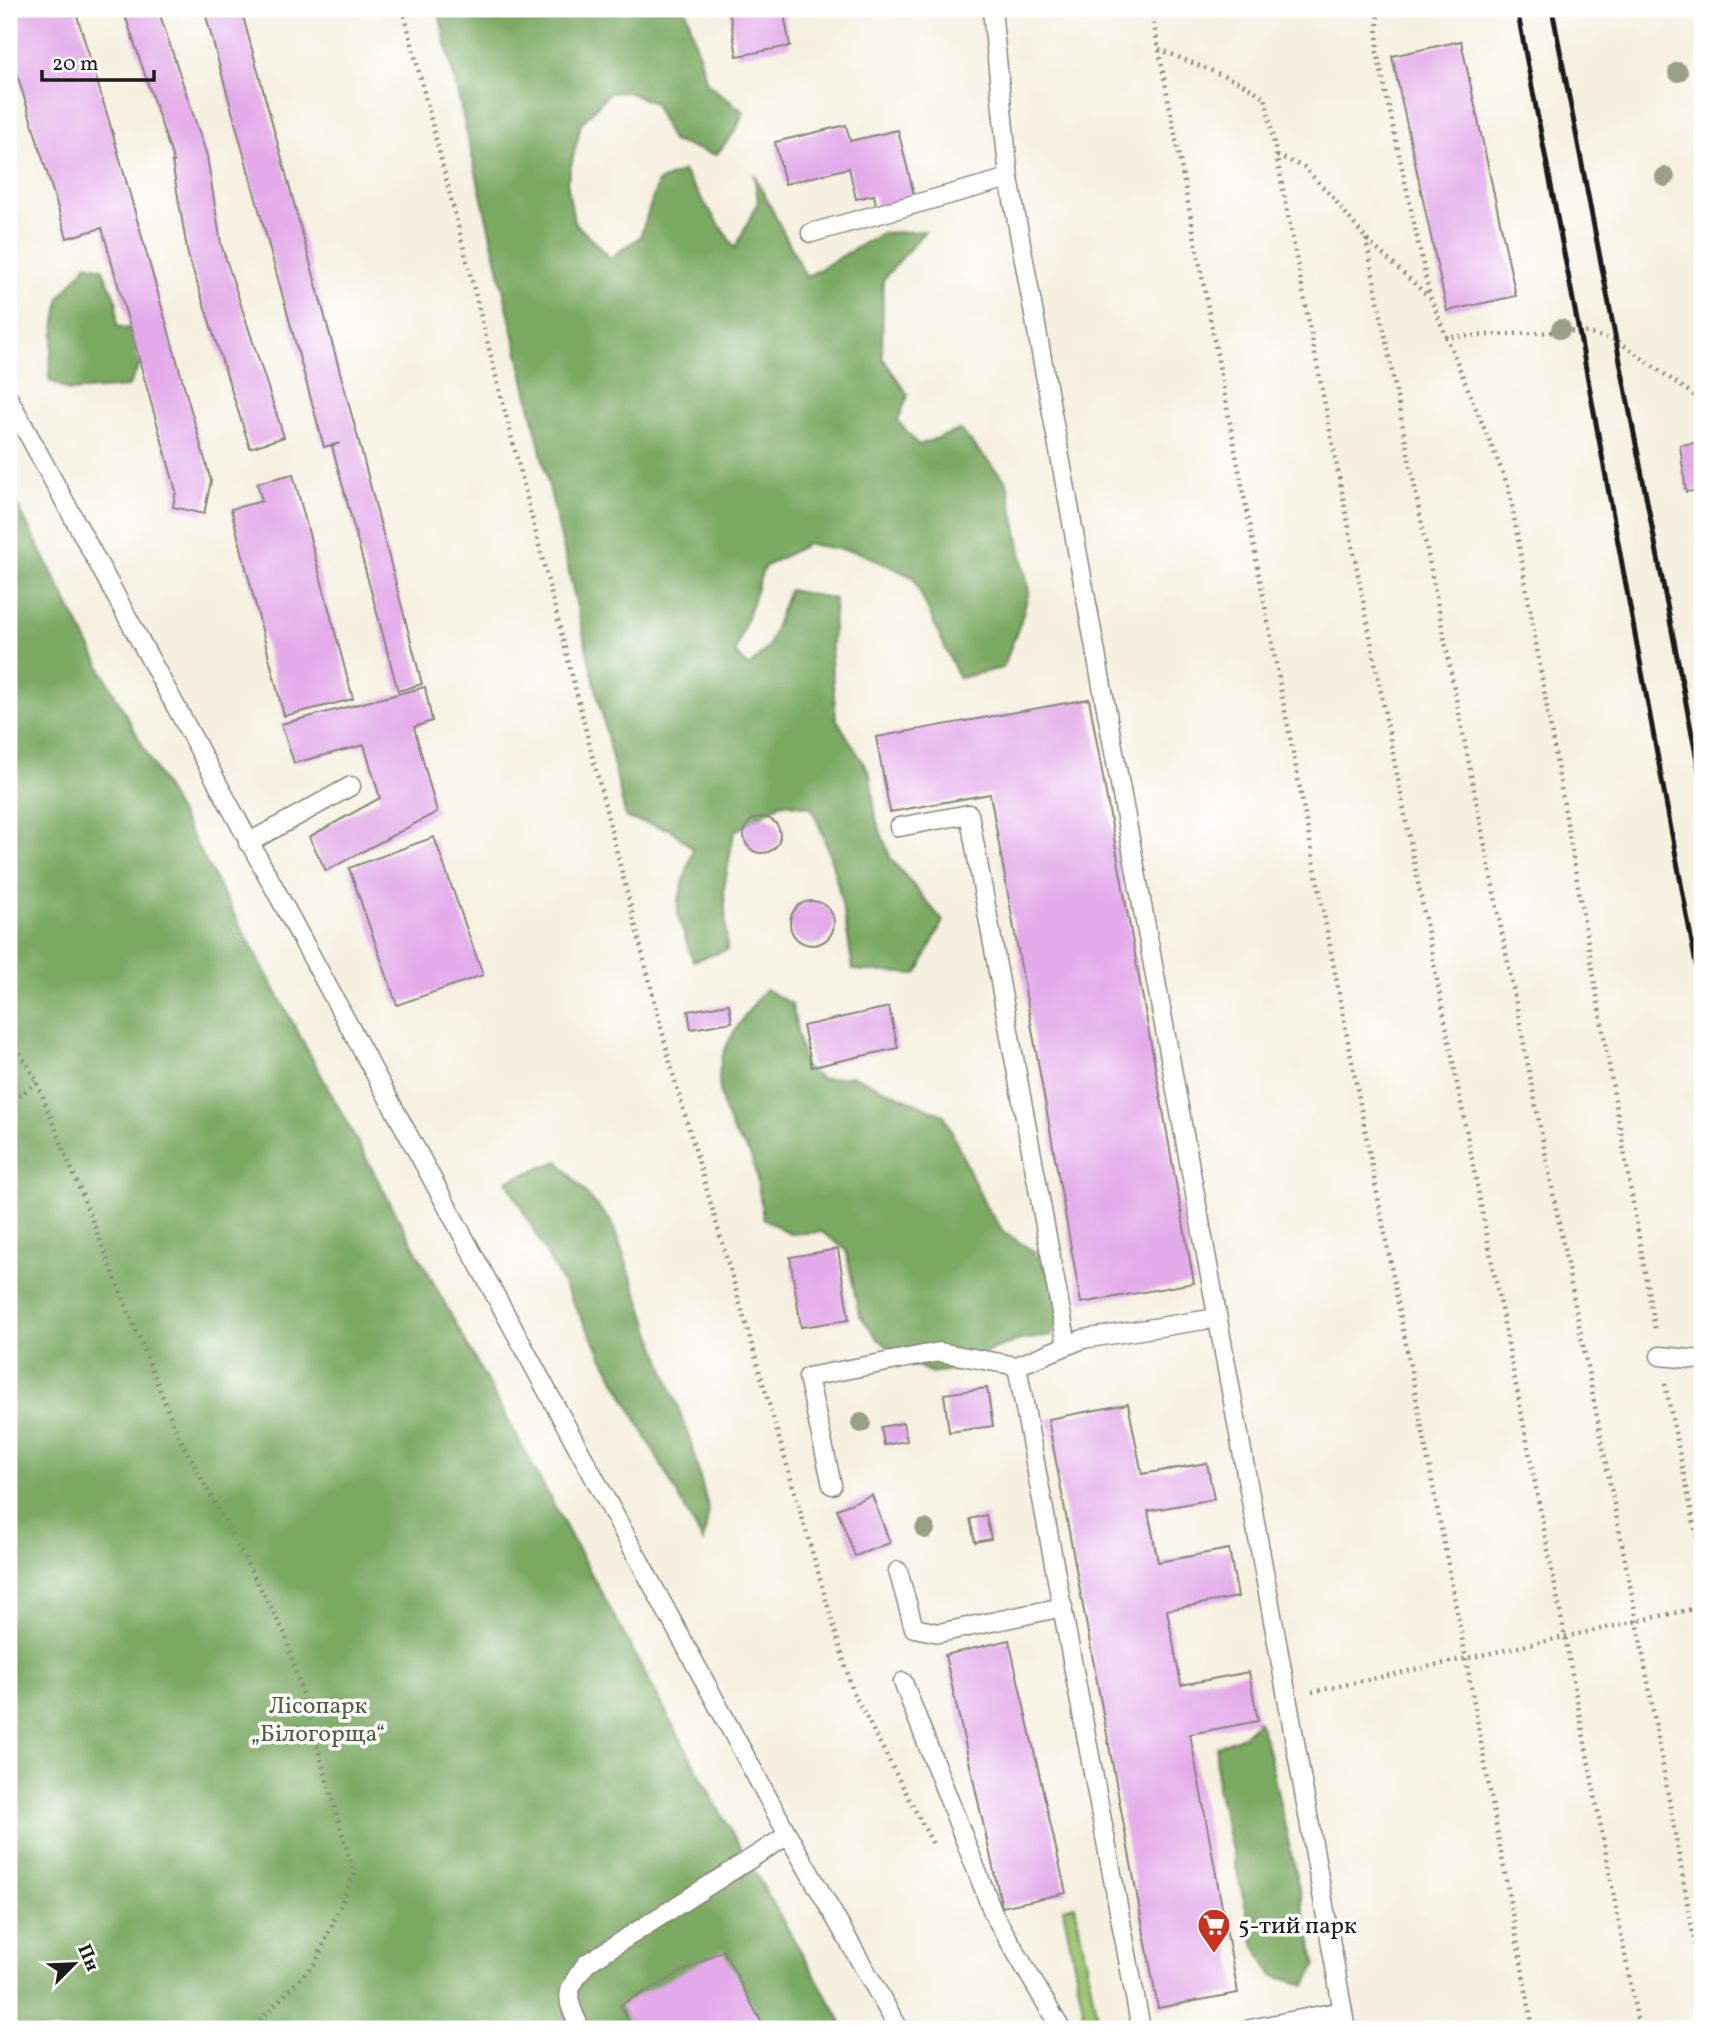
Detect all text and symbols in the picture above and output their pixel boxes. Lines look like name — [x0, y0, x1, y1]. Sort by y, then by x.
scale bar — [42, 38, 154, 82]
text: 20 m — [52, 50, 98, 79]
park label: Лісопарк „Білогорща“ — [251, 1690, 385, 1752]
supermarket icon: 5-тий парк — [1195, 1906, 1233, 1955]
place label: 5-тий парк — [1238, 1910, 1357, 1944]
north arrow — [38, 1930, 108, 2000]
text: Пн — [70, 1940, 105, 1976]

